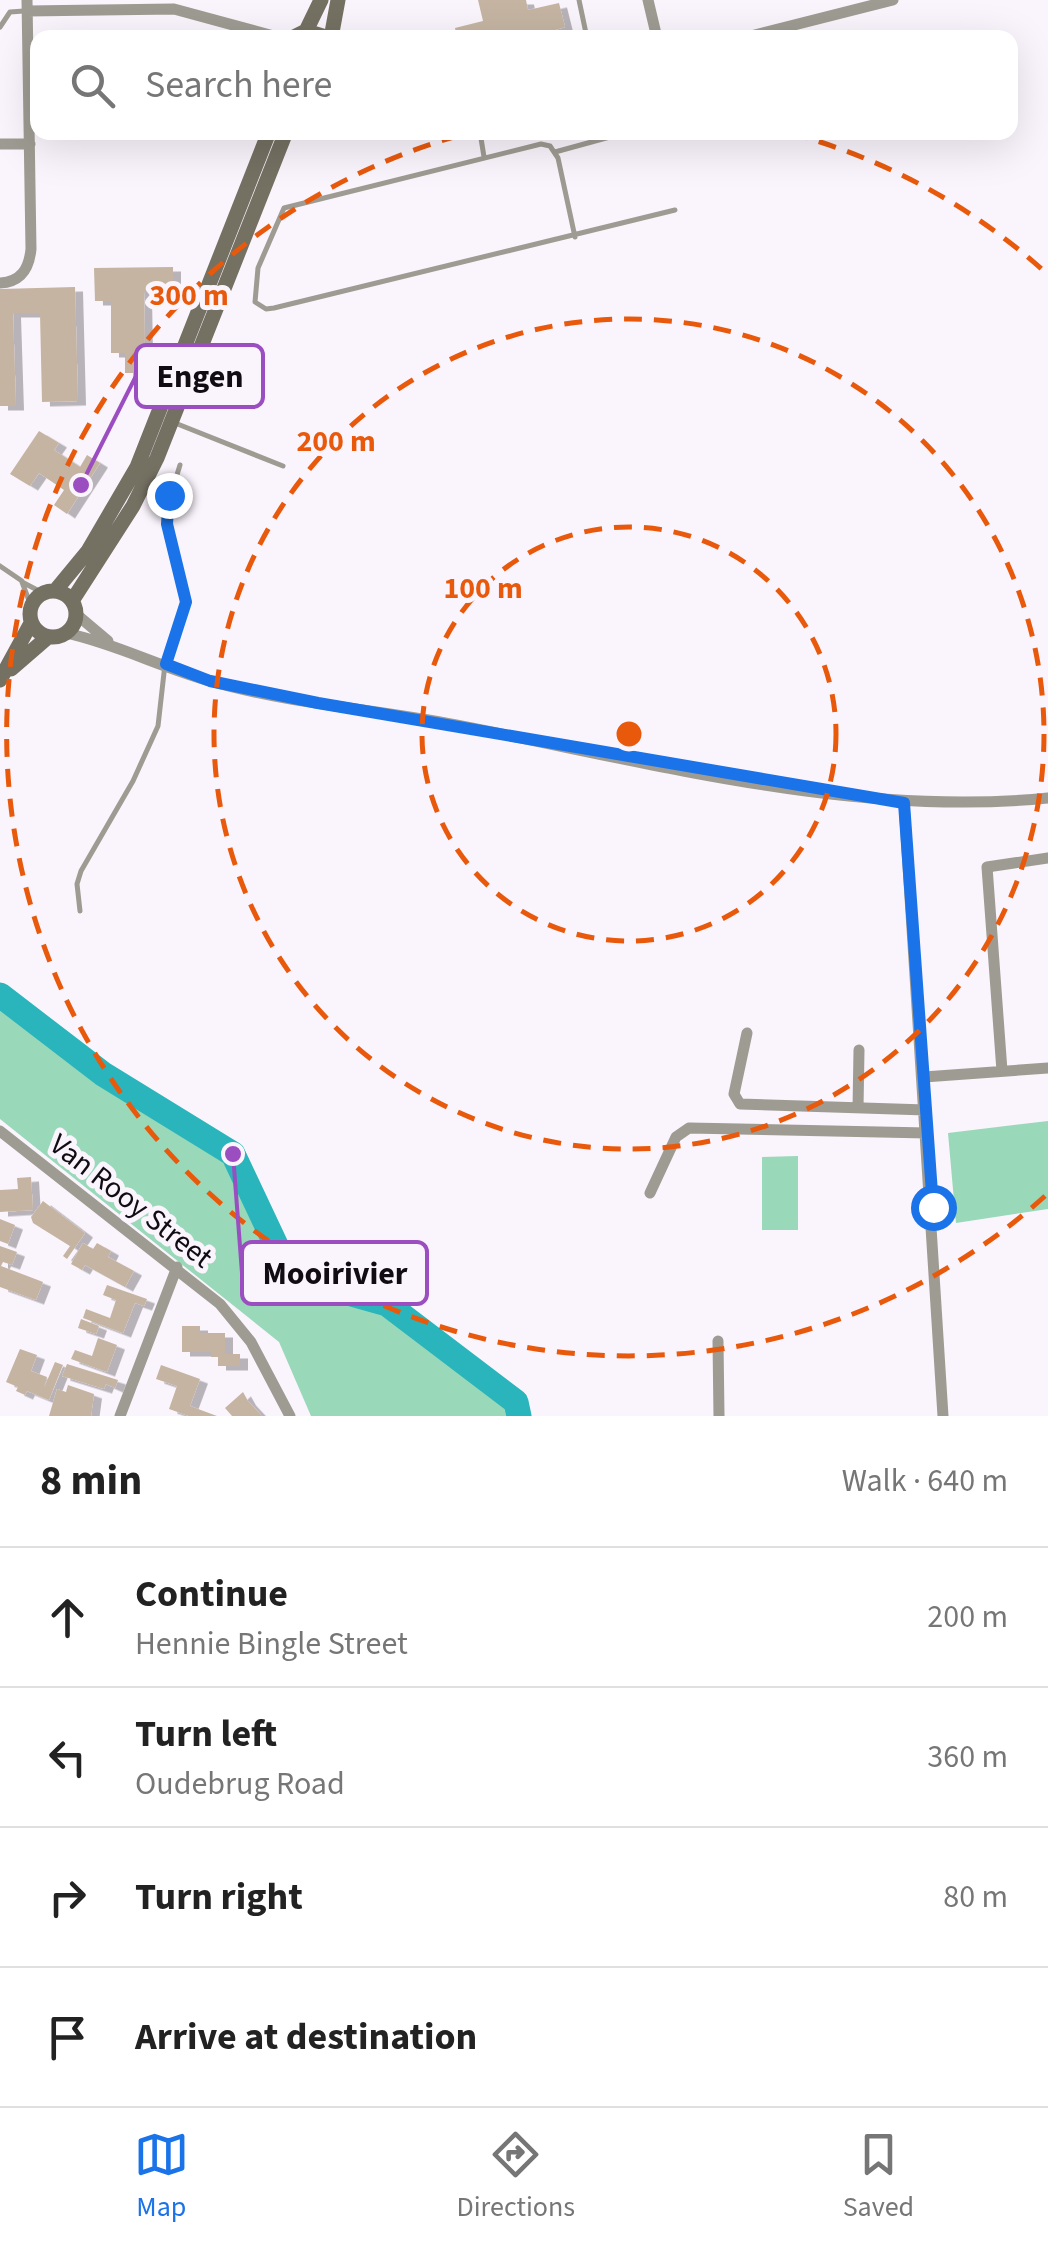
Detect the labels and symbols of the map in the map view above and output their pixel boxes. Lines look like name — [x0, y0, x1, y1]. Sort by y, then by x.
text: 300 m — [149, 274, 229, 317]
callout: Engen — [136, 345, 263, 407]
text: Engen — [156, 354, 244, 400]
text: 200 m — [296, 420, 376, 463]
route end — [147, 473, 193, 519]
text: 100 m — [443, 567, 523, 610]
centre of rings — [611, 716, 647, 752]
street label: Van Rooy Street — [40, 1124, 222, 1278]
route start — [911, 1185, 957, 1231]
callout: Mooirivier — [242, 1242, 427, 1304]
text: Mooirivier — [262, 1251, 408, 1297]

